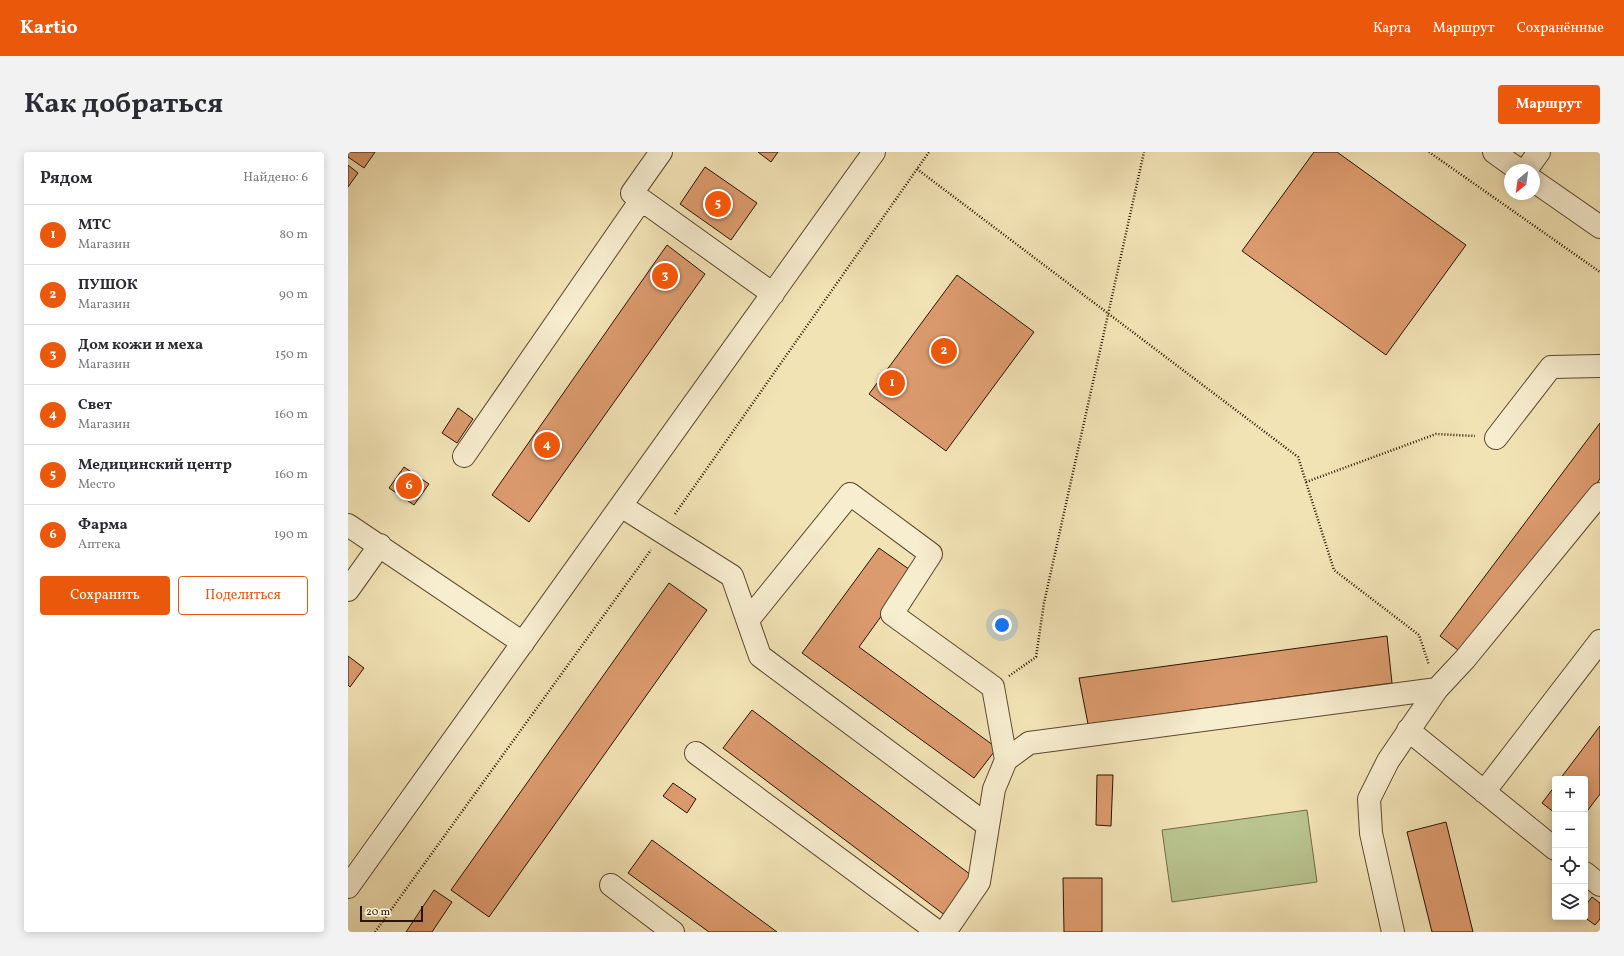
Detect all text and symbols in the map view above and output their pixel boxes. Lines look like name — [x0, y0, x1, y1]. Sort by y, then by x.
text: Kartio — [20, 15, 78, 41]
text: Карта — [1373, 19, 1411, 38]
text: Маршрут — [1433, 19, 1495, 38]
text: Сохранённые — [1517, 19, 1604, 38]
text: Как добраться — [24, 85, 223, 124]
button: Маршрут — [1498, 85, 1600, 124]
north arrow — [1504, 164, 1540, 200]
text: Рядом — [40, 167, 93, 190]
text: Найдено: 6 — [243, 169, 308, 187]
pin: 5 — [705, 189, 731, 219]
text: МТС — [78, 215, 111, 236]
text: 1 — [50, 226, 56, 244]
text: 80 m — [279, 226, 308, 244]
text: Магазин — [78, 236, 130, 254]
pin: 3 — [652, 261, 678, 291]
text: ПУШОК — [78, 275, 138, 296]
text: 2 — [50, 286, 56, 304]
text: 90 m — [279, 286, 308, 304]
text: Магазин — [78, 296, 130, 314]
text: Дом кожи и меха — [78, 335, 203, 356]
pin: 2 — [931, 336, 957, 366]
text: 3 — [50, 346, 56, 364]
text: 150 m — [275, 346, 308, 364]
text: Магазин — [78, 356, 130, 374]
pin: 1 — [879, 368, 905, 398]
text: Свет — [78, 395, 112, 416]
text: 4 — [49, 406, 57, 424]
text: 160 m — [274, 406, 308, 424]
text: Магазин — [78, 416, 130, 434]
pin: 4 — [534, 430, 560, 460]
text: Медицинский центр — [78, 455, 232, 476]
text: 5 — [50, 466, 56, 484]
text: 160 m — [274, 466, 308, 484]
pin: 6 — [396, 471, 422, 501]
text: Место — [78, 476, 115, 494]
text: Фарма — [78, 515, 128, 536]
text: 6 — [49, 526, 57, 544]
text: 190 m — [274, 526, 308, 544]
text: Аптека — [78, 536, 121, 554]
button: Сохранить — [40, 576, 170, 615]
button: Поделиться — [178, 576, 308, 615]
your location — [992, 615, 1012, 635]
map controls — [1552, 776, 1588, 920]
button: + — [1552, 776, 1588, 812]
button: − — [1552, 812, 1588, 848]
button: locate — [1552, 848, 1588, 884]
button: layers — [1552, 884, 1588, 920]
scale bar — [360, 904, 423, 923]
text: 20 m — [366, 905, 390, 920]

